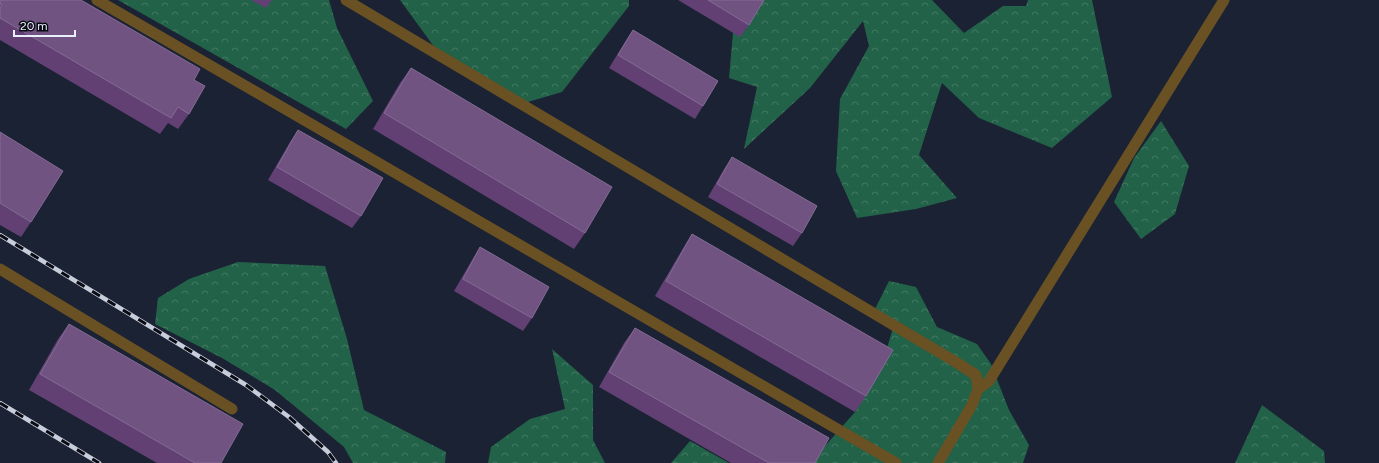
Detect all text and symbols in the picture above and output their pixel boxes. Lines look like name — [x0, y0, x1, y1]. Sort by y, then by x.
scale bar — [14, 12, 75, 38]
text: 20 m — [20, 19, 48, 33]

